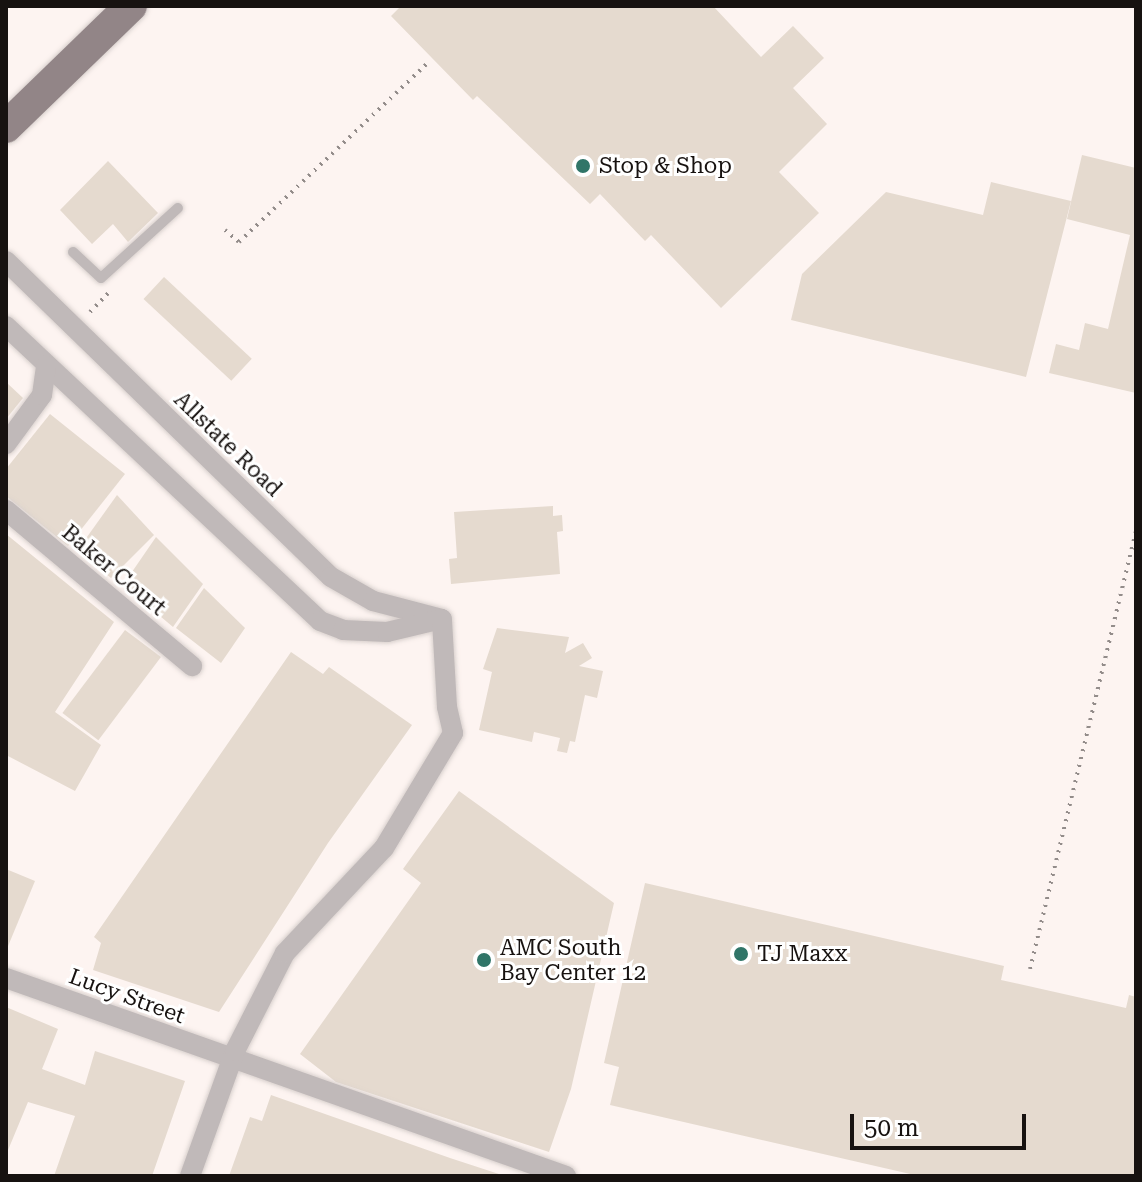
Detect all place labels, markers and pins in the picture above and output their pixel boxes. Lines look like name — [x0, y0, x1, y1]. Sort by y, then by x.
place label: Stop & Shop — [599, 153, 732, 179]
marker: Stop & Shop — [574, 157, 592, 175]
place label: AMC South Bay Center 12 — [500, 934, 646, 986]
place label: TJ Maxx — [757, 941, 847, 967]
marker: TJ Maxx — [732, 945, 750, 963]
marker: AMC South Bay Center 12 — [475, 951, 493, 969]

